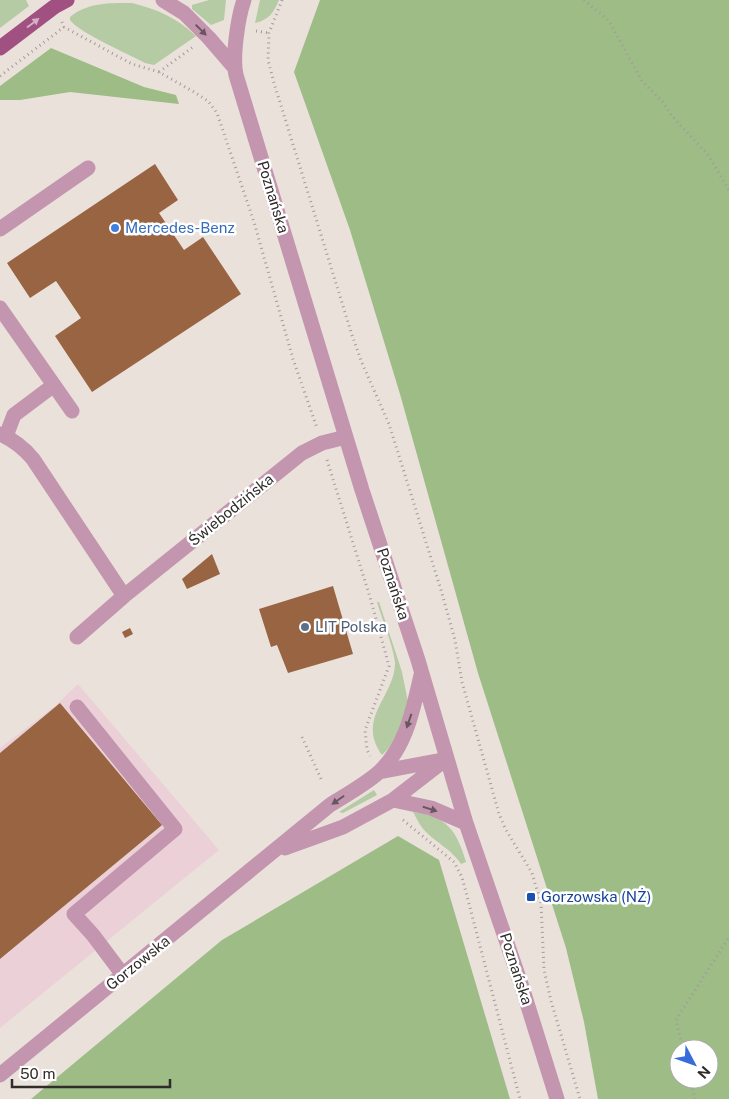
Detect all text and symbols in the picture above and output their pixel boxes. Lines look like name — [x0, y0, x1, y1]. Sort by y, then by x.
one-way arrow — [26, 18, 40, 28]
one-way arrow — [195, 24, 207, 36]
street label: Poznańska — [254, 159, 293, 235]
place label: Mercedes-Benz — [125, 219, 235, 236]
marker: Mercedes-Benz — [109, 222, 121, 234]
street label: Świebodzińska — [184, 469, 277, 549]
street label: Poznańska — [374, 546, 413, 622]
place label: LIT Polska — [315, 618, 387, 635]
marker: LIT Polska — [299, 621, 311, 633]
one-way arrow — [405, 714, 413, 729]
one-way arrow — [332, 795, 345, 805]
one-way arrow — [423, 805, 438, 813]
place label: Gorzowska (NŻ) — [541, 887, 651, 905]
marker: Gorzowska (NŻ) — [525, 891, 537, 903]
street label: Poznańska — [497, 931, 536, 1007]
street label: Gorzowska — [103, 932, 173, 993]
north arrow — [669, 1039, 719, 1089]
scale bar — [12, 1056, 170, 1088]
text: N — [694, 1063, 713, 1082]
text: 50 m — [20, 1065, 55, 1082]

